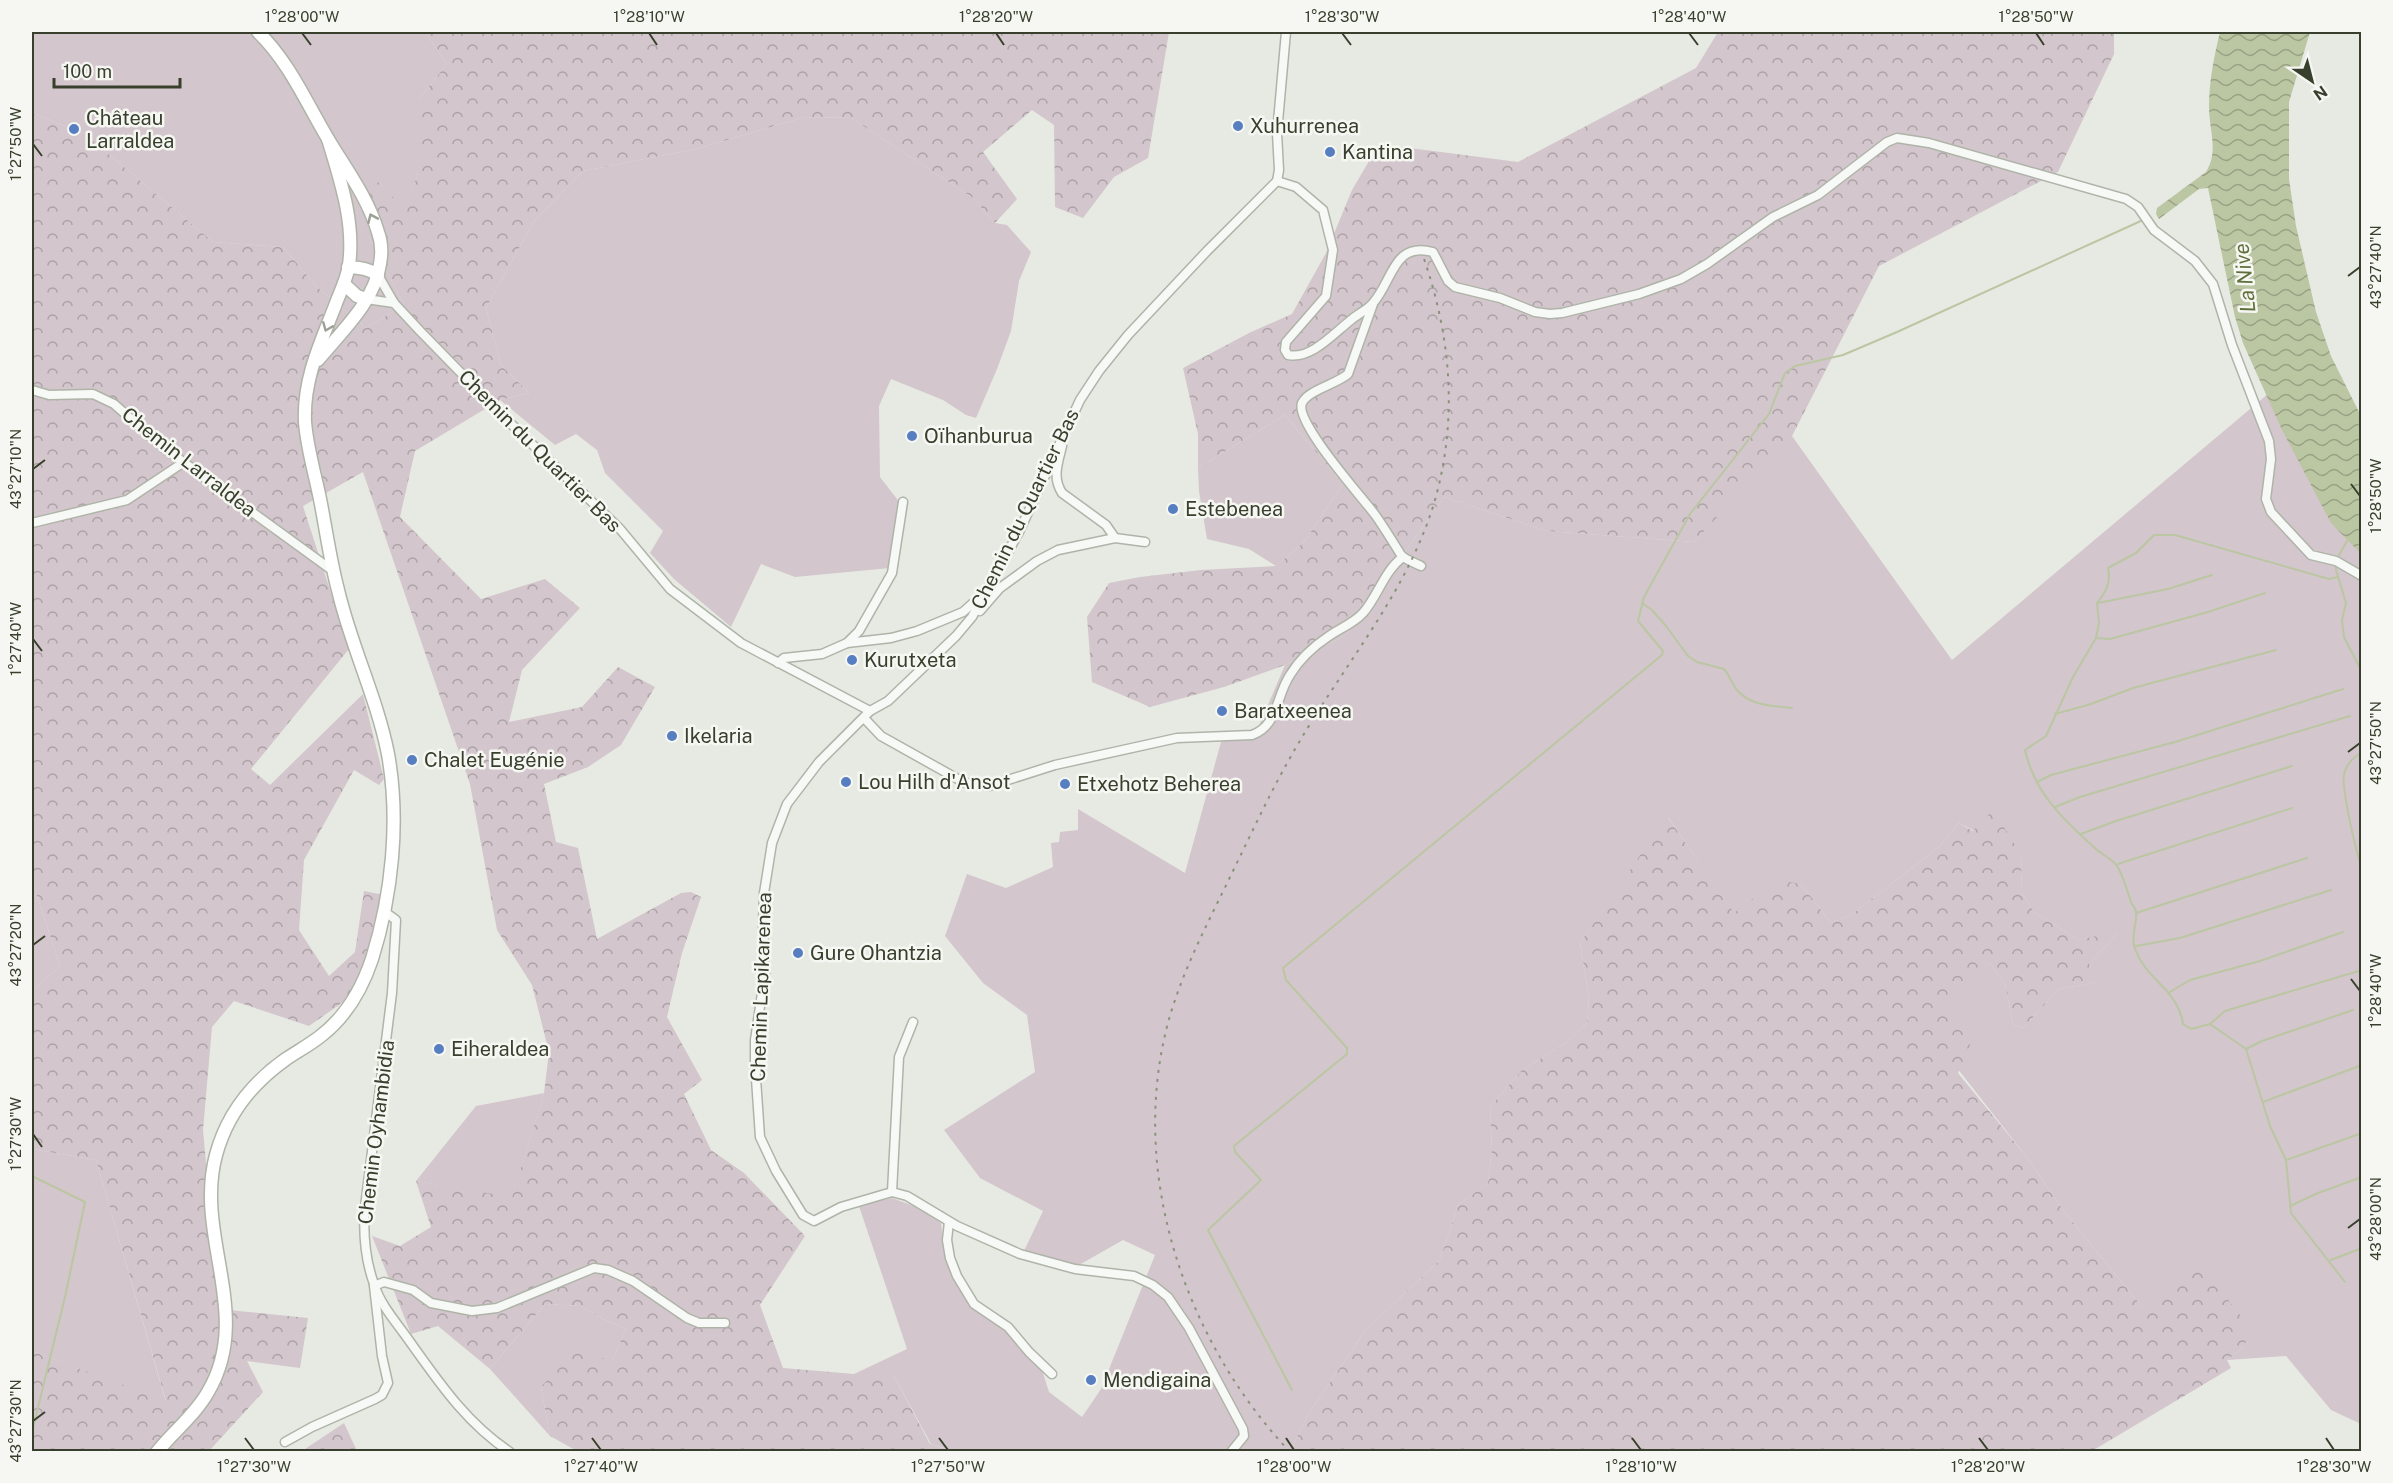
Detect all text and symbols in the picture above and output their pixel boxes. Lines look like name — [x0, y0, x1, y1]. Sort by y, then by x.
text: 1°28'00"W — [265, 8, 339, 25]
text: 1°28'10"W — [613, 8, 685, 25]
text: 1°28'20"W — [959, 8, 1033, 25]
text: 1°28'30"W — [1305, 8, 1379, 25]
text: 1°28'40"W — [1652, 8, 1726, 25]
text: 1°28'50"W — [1999, 8, 2073, 25]
scale bar — [54, 51, 180, 89]
north arrow — [2282, 51, 2342, 111]
text: 100 m — [63, 61, 112, 82]
text: N — [2310, 82, 2331, 104]
place label: Château Larraldea — [86, 106, 174, 153]
text: 1°27'50"W — [7, 107, 24, 181]
place label: Xuhurrenea — [1250, 114, 1359, 138]
marker: Xuhurrenea — [1231, 119, 1245, 133]
marker: Château Larraldea — [67, 122, 81, 136]
place label: Kantina — [1342, 140, 1413, 164]
marker: Kantina — [1323, 145, 1337, 159]
one-way arrow — [368, 214, 380, 225]
text: 43°27'40"N — [2367, 225, 2384, 309]
water label: La Nive — [2228, 242, 2261, 314]
one-way arrow — [322, 321, 334, 332]
street label: Chemin du Quartier Bas — [454, 365, 626, 537]
street label: Chemin Larraldea — [117, 402, 261, 522]
street label: Chemin du Quartier Bas — [966, 405, 1084, 613]
place label: Oïhanburua — [924, 424, 1033, 448]
text: 43°27'10"N — [7, 429, 24, 509]
marker: Oïhanburua — [905, 429, 919, 443]
text: 1°28'50"W — [2367, 459, 2384, 533]
place label: Estebenea — [1185, 497, 1283, 521]
marker: Estebenea — [1166, 502, 1180, 516]
text: 1°27'40"W — [7, 602, 24, 676]
place label: Kurutxeta — [864, 648, 957, 672]
marker: Kurutxeta — [845, 653, 859, 667]
place label: Baratxeenea — [1234, 699, 1352, 723]
text: 43°27'50"N — [2367, 701, 2384, 785]
marker: Baratxeenea — [1215, 704, 1229, 718]
place label: Ikelaria — [684, 724, 753, 748]
marker: Ikelaria — [665, 729, 679, 743]
place label: Chalet Eugénie — [424, 748, 565, 772]
marker: Chalet Eugénie — [405, 753, 419, 767]
place label: Lou Hilh d'Ansot — [858, 770, 1011, 794]
place label: Etxehotz Beherea — [1077, 772, 1241, 796]
marker: Lou Hilh d'Ansot — [839, 775, 853, 789]
marker: Etxehotz Beherea — [1058, 777, 1072, 791]
street label: Chemin Lapikarenea — [746, 892, 776, 1082]
text: 43°27'20"N — [7, 903, 24, 987]
place label: Gure Ohantzia — [810, 941, 942, 965]
marker: Gure Ohantzia — [791, 946, 805, 960]
text: 1°28'40"W — [2367, 954, 2384, 1028]
place label: Eiheraldea — [451, 1037, 549, 1061]
street label: Chemin Oyhambidia — [353, 1038, 399, 1226]
marker: Eiheraldea — [432, 1042, 446, 1056]
text: 1°27'30"W — [7, 1097, 24, 1171]
text: 43°28'00"N — [2367, 1177, 2384, 1261]
place label: Mendigaina — [1103, 1368, 1211, 1392]
marker: Mendigaina — [1084, 1373, 1098, 1387]
text: 43°27'30"N — [7, 1379, 24, 1463]
text: 1°27'30"W — [217, 1458, 291, 1475]
text: 1°27'40"W — [564, 1458, 638, 1475]
text: 1°27'50"W — [911, 1458, 985, 1475]
text: 1°28'00"W — [1257, 1458, 1331, 1475]
text: 1°28'10"W — [1605, 1458, 1677, 1475]
text: 1°28'20"W — [1951, 1458, 2025, 1475]
text: 1°28'30"W — [2297, 1458, 2371, 1475]

